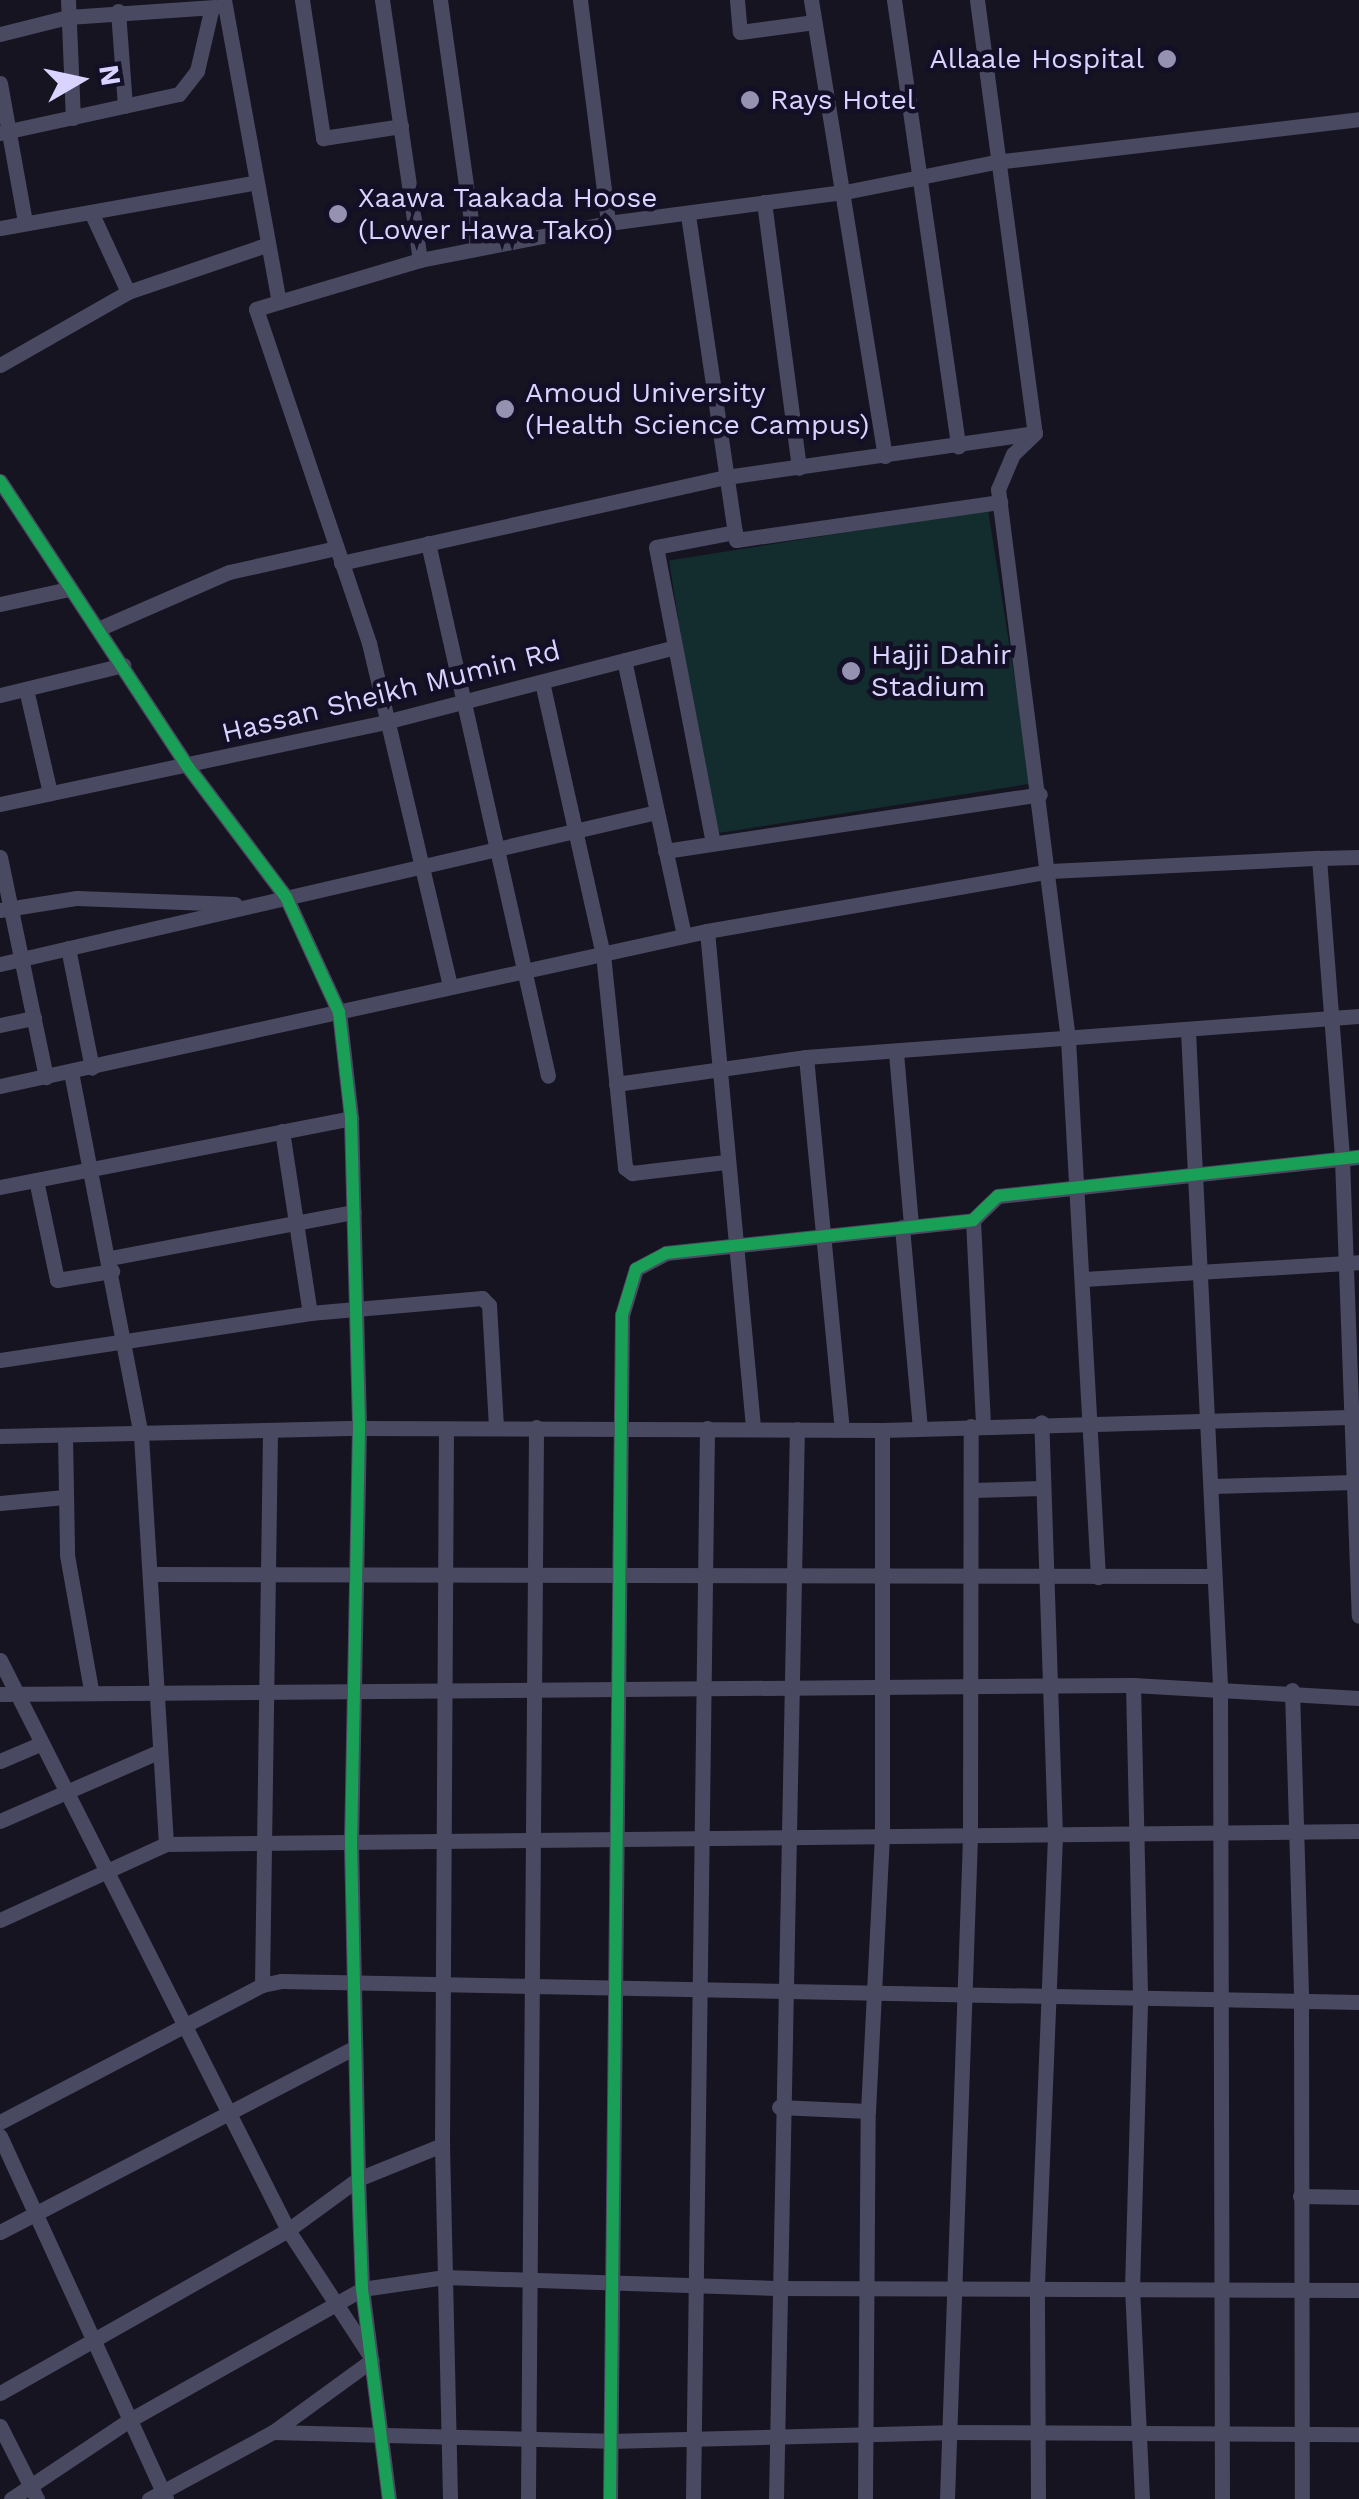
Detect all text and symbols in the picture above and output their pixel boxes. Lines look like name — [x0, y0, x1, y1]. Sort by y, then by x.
north arrow — [30, 30, 130, 130]
place label: Allaale Hospital — [929, 42, 1144, 76]
marker: Allaale Hospital — [1154, 46, 1180, 72]
text: N — [92, 62, 128, 88]
place label: Rays Hotel — [770, 83, 915, 117]
marker: Rays Hotel — [739, 89, 761, 111]
place label: Xaawa Taakada Hoose (Lower Hawa Tako) — [358, 181, 659, 247]
marker: Xaawa Taakada Hoose (Lower Hawa Tako) — [327, 203, 349, 225]
place label: Amoud University (Health Science Campus) — [525, 376, 869, 442]
marker: Amoud University (Health Science Campus) — [494, 398, 516, 420]
street label: Hassan Sheikh Mumin Rd — [218, 634, 564, 750]
place label: Hajji Dahir Stadium — [871, 638, 1011, 704]
marker: Hajji Dahir Stadium — [840, 660, 862, 682]

